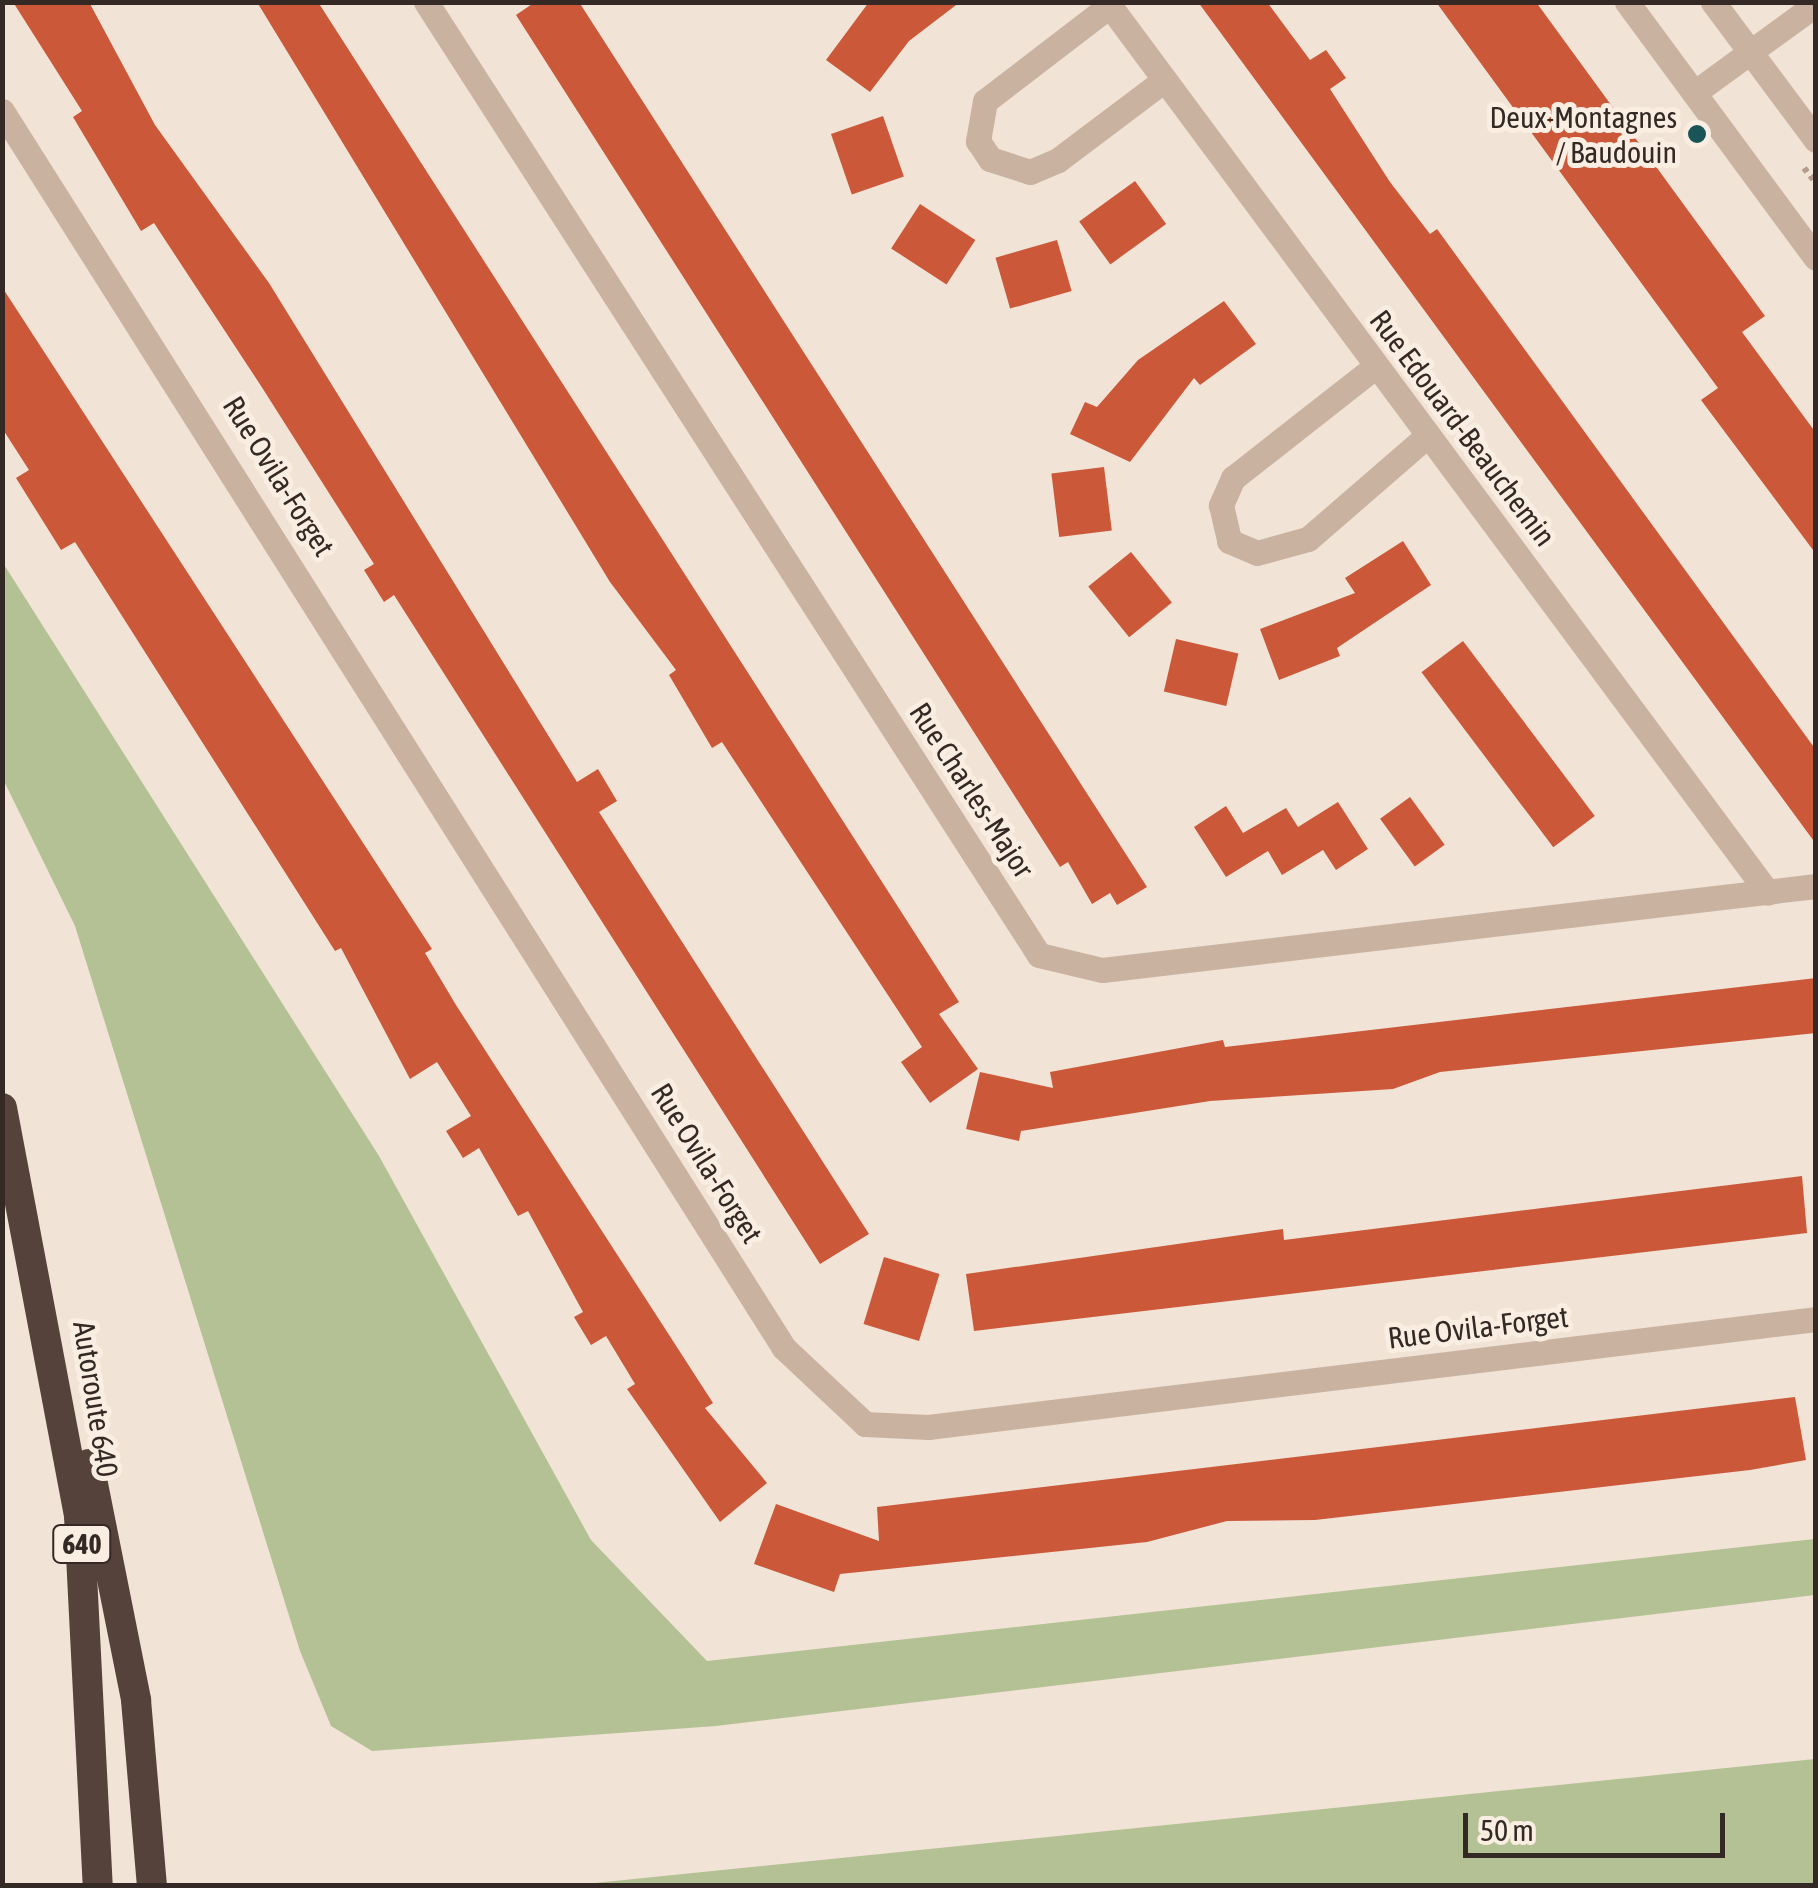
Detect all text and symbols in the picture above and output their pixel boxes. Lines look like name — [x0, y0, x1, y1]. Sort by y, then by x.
place label: Deux-Montagnes / Baudouin — [1489, 99, 1677, 170]
marker: Deux-Montagnes / Baudouin — [1686, 123, 1708, 145]
street label: Rue Edouard-Beauchemin — [1363, 303, 1563, 553]
street label: Rue Ovila-Forget — [216, 390, 342, 562]
street label: Rue Charles-Major — [902, 696, 1042, 884]
street label: Rue Ovila-Forget — [644, 1077, 770, 1249]
street label: Rue Ovila-Forget — [1386, 1298, 1570, 1356]
street label: Autoroute 640 — [66, 1318, 126, 1480]
road number: 640 — [52, 1521, 112, 1567]
scale bar — [1468, 1793, 1730, 1855]
text: 50 m — [1480, 1813, 1534, 1847]

